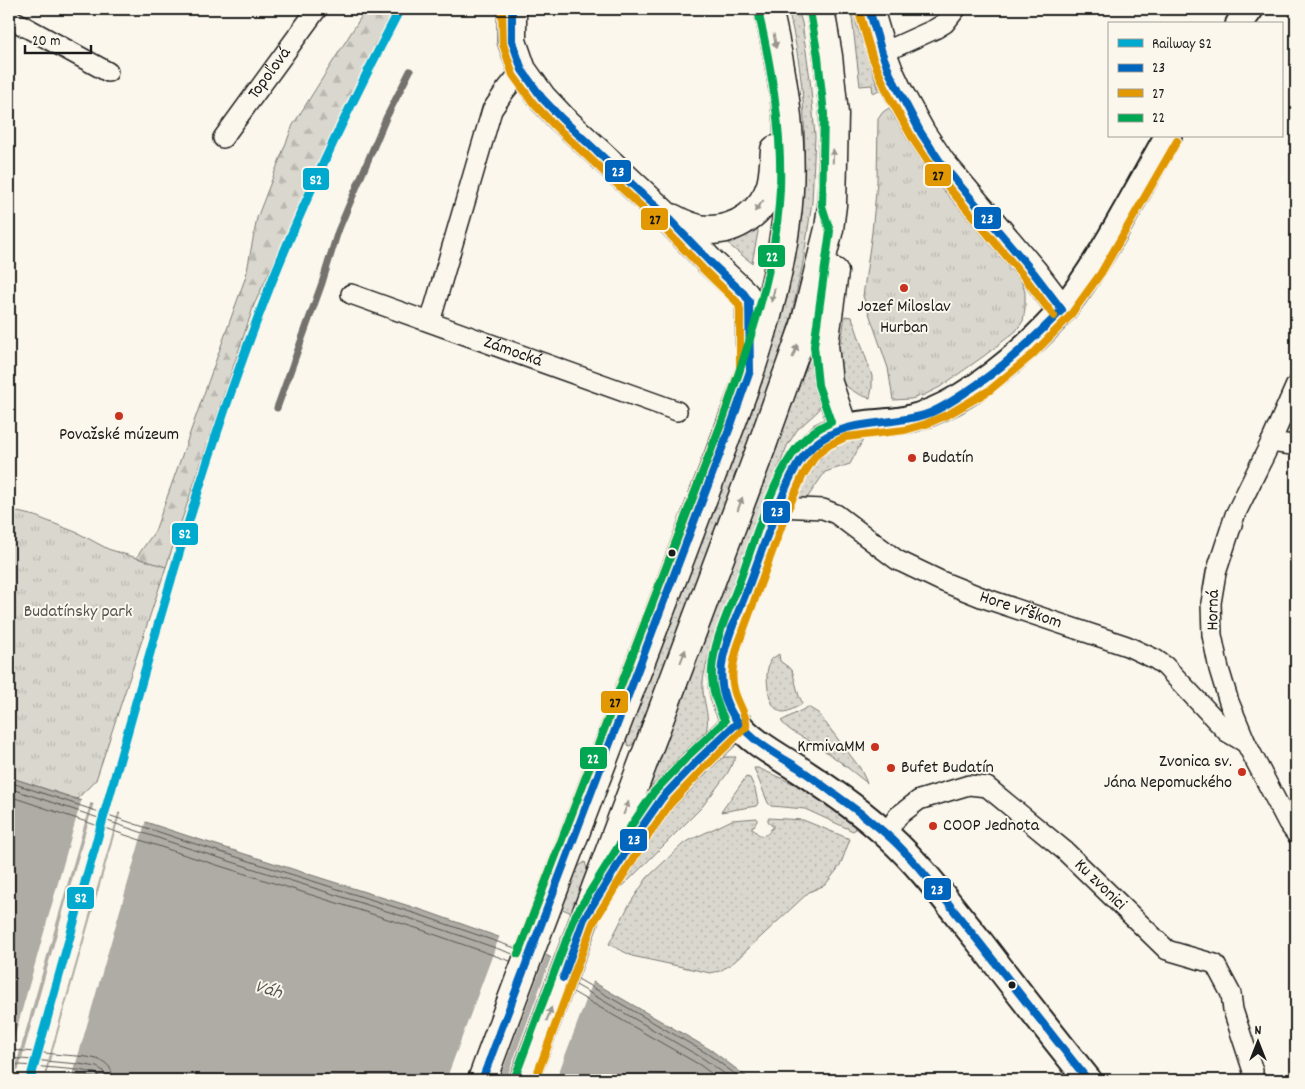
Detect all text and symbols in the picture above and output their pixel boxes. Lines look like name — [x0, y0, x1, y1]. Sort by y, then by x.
scale bar — [25, 22, 91, 54]
legend — [1108, 22, 1282, 138]
text: 20 m — [32, 31, 60, 53]
one-way arrow — [772, 33, 780, 49]
text: Railway S2 — [1152, 34, 1212, 56]
street label: Topoľová — [242, 42, 298, 105]
text: 23 — [1152, 58, 1165, 80]
text: 27 — [1152, 84, 1165, 106]
text: 22 — [1152, 108, 1165, 130]
one-way arrow — [829, 148, 837, 164]
line badge: 23 — [604, 159, 632, 183]
text: 23 — [612, 163, 624, 183]
line badge: 27 — [924, 163, 952, 187]
line badge: S2 — [302, 167, 330, 191]
text: 27 — [932, 167, 944, 187]
text: S2 — [310, 171, 322, 191]
one-way arrow — [754, 199, 764, 213]
line badge: 23 — [973, 206, 1002, 230]
line badge: 27 — [640, 207, 669, 231]
text: 23 — [981, 210, 993, 230]
text: 27 — [649, 211, 661, 231]
line badge: 22 — [757, 244, 786, 268]
text: 22 — [766, 248, 778, 268]
marker: Jozef Miloslav Hurban — [898, 282, 910, 294]
one-way arrow — [769, 288, 777, 303]
place label: Jozef Miloslav Hurban — [857, 295, 951, 341]
street label: Zámocká — [480, 330, 546, 374]
one-way arrow — [792, 343, 800, 358]
marker: Považské múzeum — [113, 410, 125, 422]
place label: Považské múzeum — [59, 423, 179, 448]
place label: Budatín — [922, 446, 973, 471]
marker: Budatín — [906, 452, 918, 464]
one-way arrow — [736, 496, 744, 511]
line badge: 23 — [762, 500, 791, 524]
text: 23 — [771, 503, 783, 523]
line badge: S2 — [171, 522, 199, 546]
text: S2 — [179, 525, 191, 545]
unlabelled marker — [667, 548, 677, 558]
street label: Hore vŕškom — [976, 585, 1065, 636]
street label: Horná — [1201, 589, 1227, 631]
park label: Budatínsky park — [24, 600, 132, 625]
one-way arrow — [679, 648, 687, 663]
line badge: 27 — [600, 690, 629, 714]
text: 27 — [609, 694, 621, 714]
place label: KrmivaMM — [797, 735, 865, 760]
marker: KrmivaMM — [869, 741, 881, 753]
line badge: 22 — [579, 746, 608, 770]
text: 22 — [587, 750, 599, 770]
place label: Zvonica sv. Jána Nepomuckého — [1104, 750, 1232, 796]
place label: Bufet Budatín — [901, 756, 994, 781]
marker: Bufet Budatín — [885, 762, 897, 774]
marker: Zvonica sv. Jána Nepomuckého — [1236, 766, 1248, 778]
one-way arrow — [622, 800, 630, 815]
place label: COOP Jednota — [943, 814, 1040, 839]
marker: COOP Jednota — [927, 820, 939, 832]
line badge: 23 — [619, 828, 648, 852]
text: 23 — [628, 831, 640, 851]
street label: Ku zvonici — [1068, 853, 1132, 916]
line badge: 23 — [923, 877, 952, 901]
text: 23 — [931, 881, 943, 901]
line badge: S2 — [66, 886, 95, 910]
text: S2 — [75, 889, 87, 909]
water label: Váh — [251, 974, 286, 1008]
unlabelled marker — [1007, 980, 1017, 990]
one-way arrow — [546, 1006, 553, 1021]
north arrow — [1232, 1016, 1282, 1066]
text: N — [1255, 1021, 1262, 1041]

